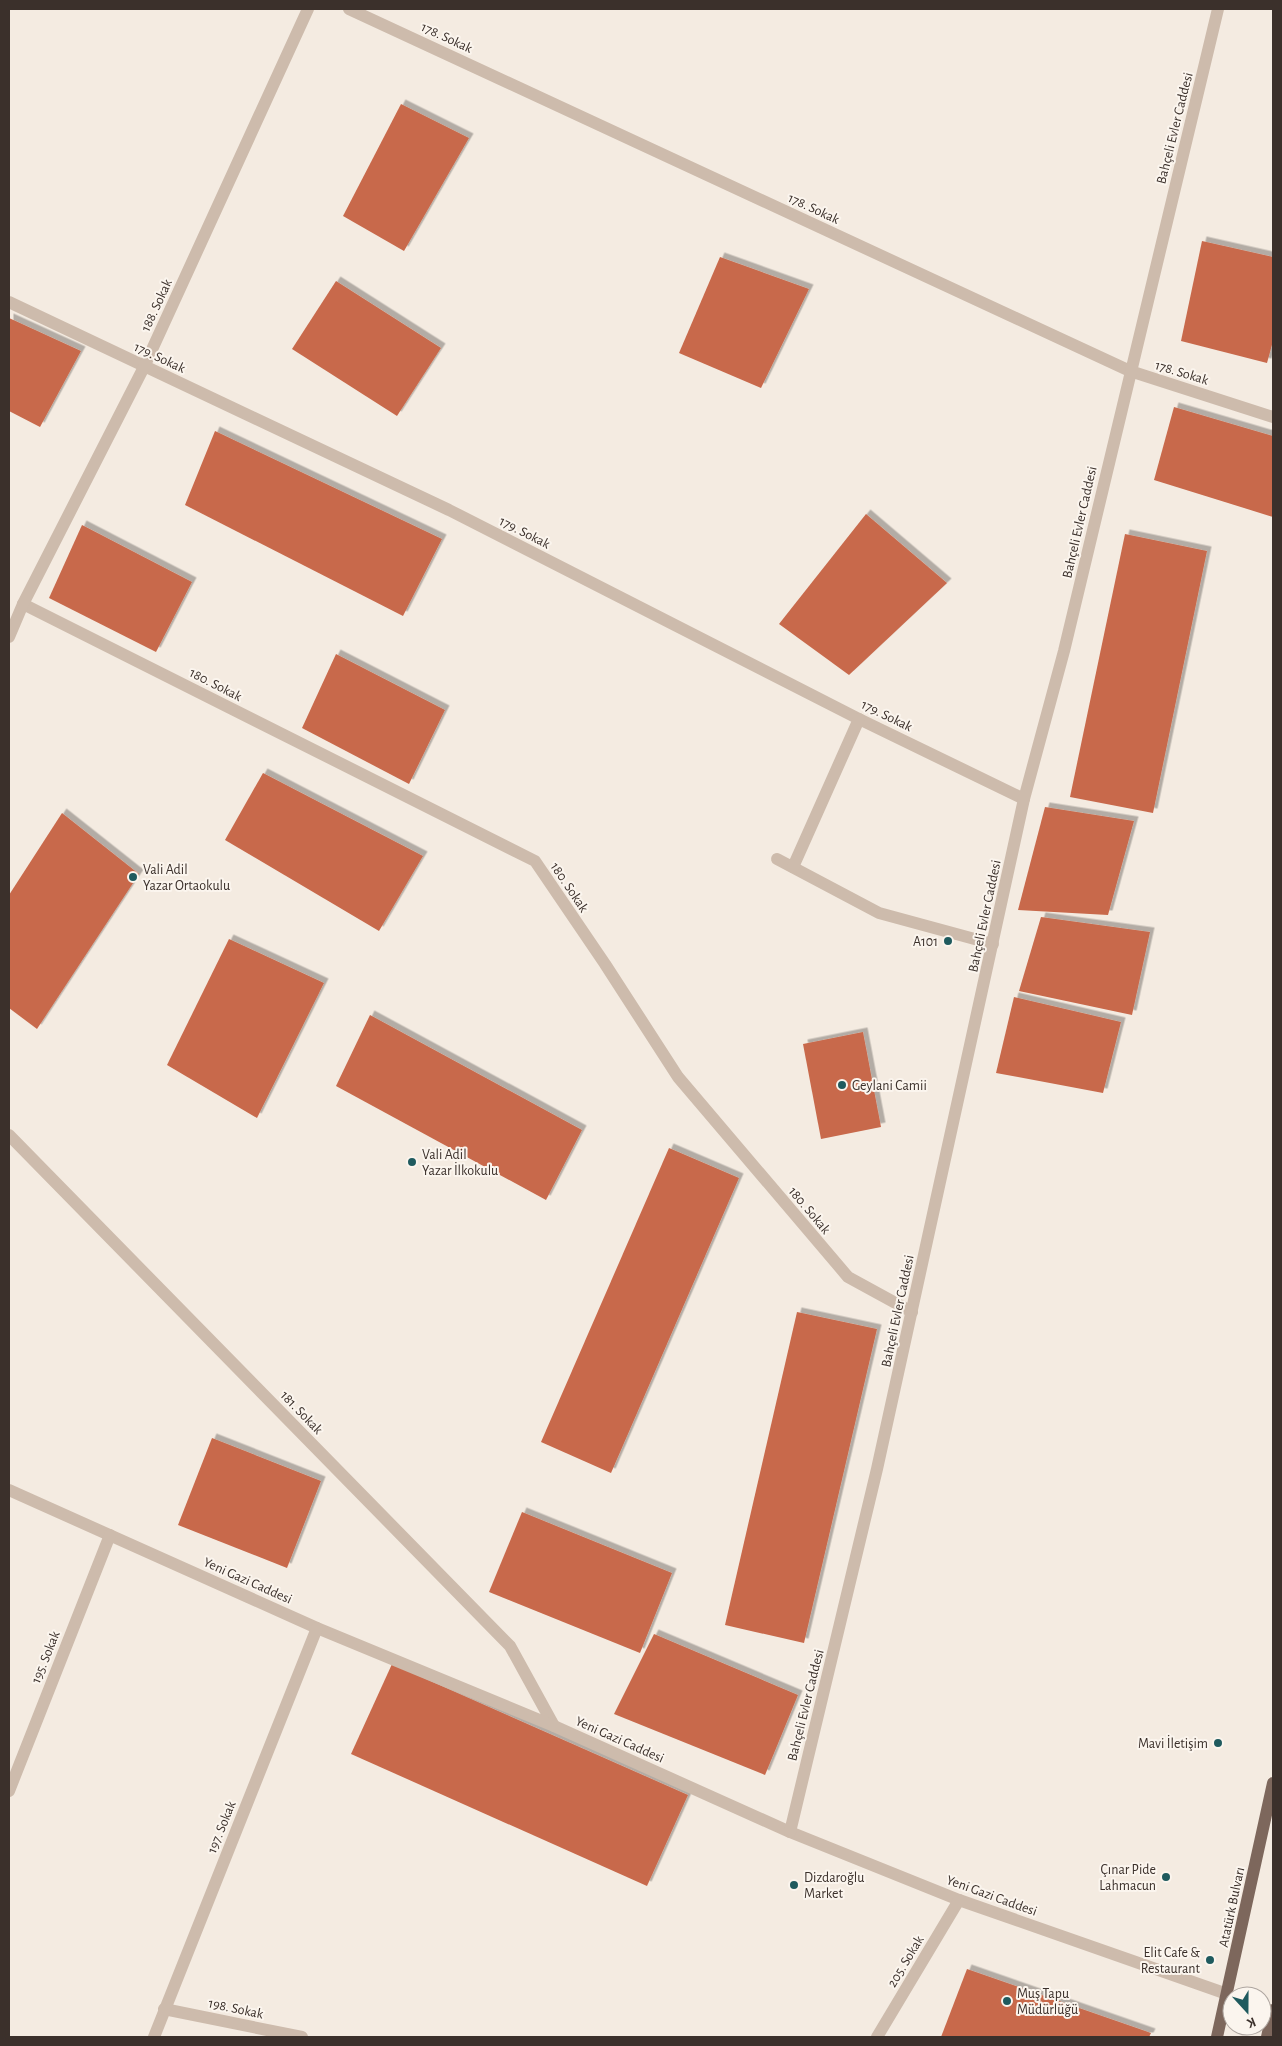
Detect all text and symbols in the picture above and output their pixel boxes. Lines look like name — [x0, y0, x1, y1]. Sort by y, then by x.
street label: 178. Sokak — [419, 20, 475, 56]
street label: Bahçeli Evler Caddesi — [1154, 71, 1196, 185]
street label: 178. Sokak — [786, 191, 842, 227]
street label: 188. Sokak — [139, 277, 175, 334]
street label: 179. Sokak — [132, 340, 188, 376]
street label: 178. Sokak — [1153, 358, 1211, 388]
street label: Bahçeli Evler Caddesi — [1060, 465, 1100, 580]
street label: 179. Sokak — [497, 514, 553, 552]
street label: 180. Sokak — [187, 666, 244, 704]
street label: 179. Sokak — [859, 698, 915, 734]
street label: Bahçeli Evler Caddesi — [966, 859, 1004, 974]
street label: 180. Sokak — [548, 860, 591, 915]
place label: Vali Adil Yazar Ortaokulu — [143, 863, 230, 893]
marker: Vali Adil Yazar Ortaokulu — [127, 871, 139, 883]
place label: A101 — [913, 935, 938, 949]
marker: A101 — [942, 935, 954, 947]
marker: Geylani Camii — [836, 1079, 848, 1091]
place label: Geylani Camii — [852, 1079, 927, 1093]
place label: Vali Adil Yazar İlkokulu — [422, 1148, 498, 1178]
marker: Vali Adil Yazar İlkokulu — [406, 1156, 418, 1168]
street label: 180. Sokak — [786, 1184, 833, 1237]
street label: Bahçeli Evler Caddesi — [879, 1254, 917, 1369]
street label: 181. Sokak — [278, 1388, 325, 1437]
street label: Yeni Gazi Caddesi — [201, 1555, 294, 1607]
street label: 195. Sokak — [29, 1629, 63, 1685]
street label: Bahçeli Evler Caddesi — [785, 1648, 827, 1762]
street label: Yeni Gazi Caddesi — [573, 1714, 666, 1766]
place label: Mavi İletişim — [1138, 1734, 1208, 1751]
marker: Mavi İletişim — [1212, 1737, 1224, 1749]
street label: 197. Sokak — [205, 1799, 239, 1855]
place label: Çınar Pide Lahmacun — [1099, 1863, 1156, 1893]
street label: Atatürk Bulvarı — [1217, 1866, 1247, 1949]
place label: Dizdaroğlu Market — [804, 1871, 864, 1901]
marker: Çınar Pide Lahmacun — [1160, 1871, 1172, 1883]
street label: Yeni Gazi Caddesi — [944, 1873, 1039, 1919]
marker: Dizdaroğlu Market — [788, 1879, 800, 1891]
street label: 205. Sokak — [885, 1933, 927, 1990]
place label: Elit Cafe & Restaurant — [1141, 1946, 1201, 1976]
marker: Elit Cafe & Restaurant — [1204, 1954, 1216, 1966]
north arrow — [1222, 1986, 1272, 2036]
place label: Muş Tapu Müdürlüğü — [1017, 1987, 1078, 2017]
marker: Muş Tapu Müdürlüğü — [1001, 1995, 1013, 2007]
street label: 198. Sokak — [207, 1996, 265, 2022]
text: K — [1244, 2014, 1258, 2030]

